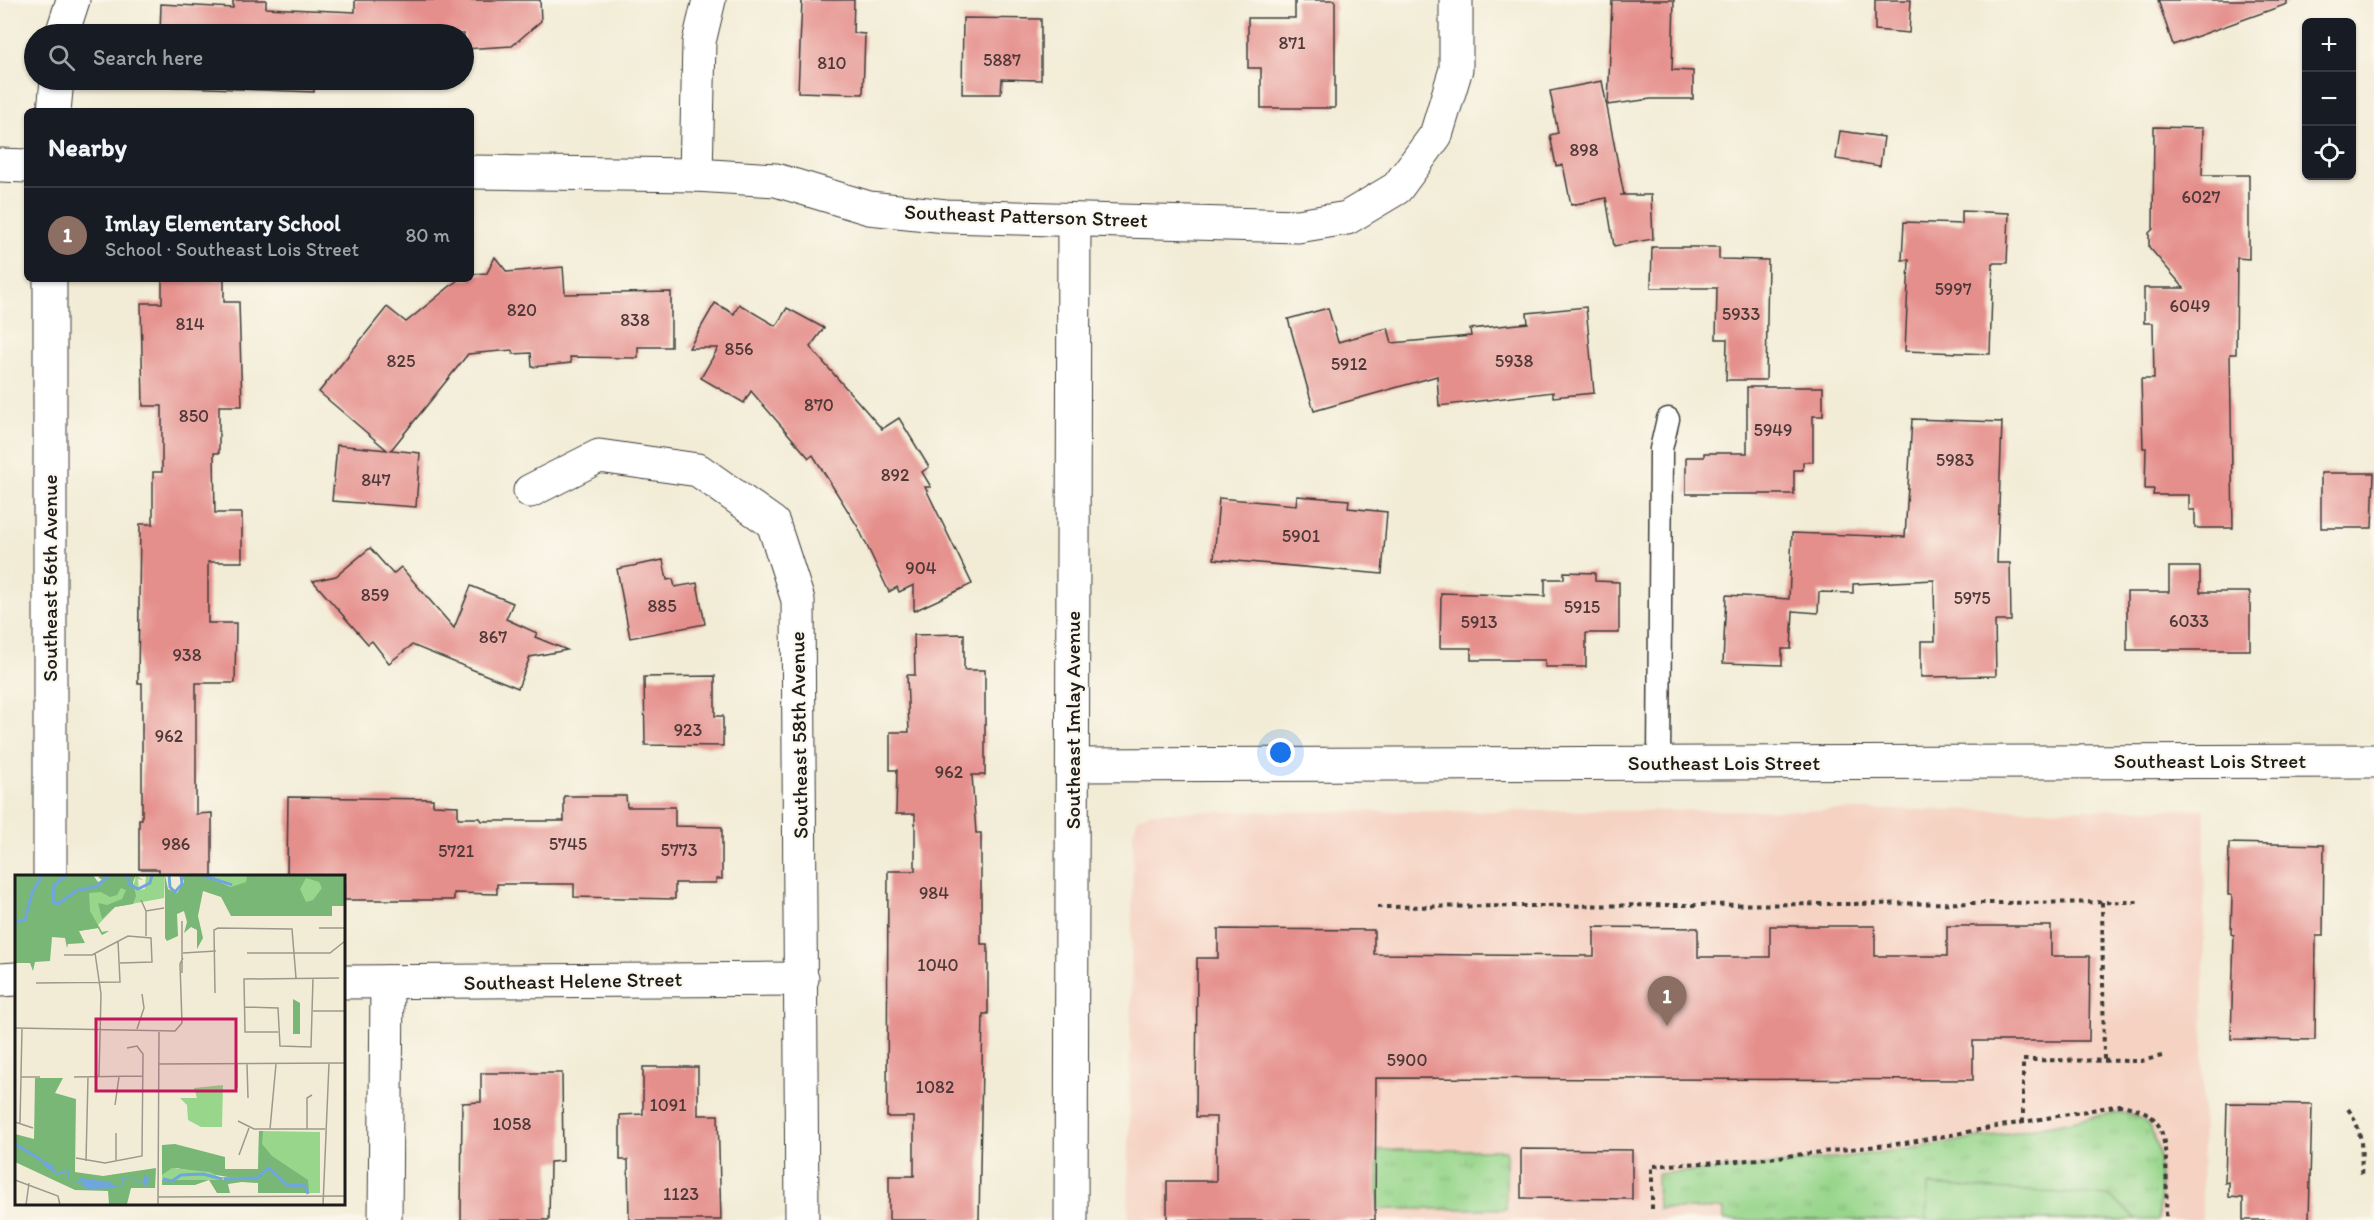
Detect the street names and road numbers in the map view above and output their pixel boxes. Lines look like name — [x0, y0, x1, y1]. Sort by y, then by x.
street label: Southeast Patterson Street — [904, 199, 1148, 232]
street label: Southeast 56th Avenue — [37, 474, 62, 682]
street label: Southeast Imlay Avenue — [1060, 611, 1085, 829]
street label: Southeast 58th Avenue — [784, 631, 813, 839]
street label: Southeast Lois Street — [2114, 748, 2306, 773]
street label: Southeast Lois Street — [1628, 750, 1820, 775]
street label: Southeast Helene Street — [463, 966, 683, 995]

